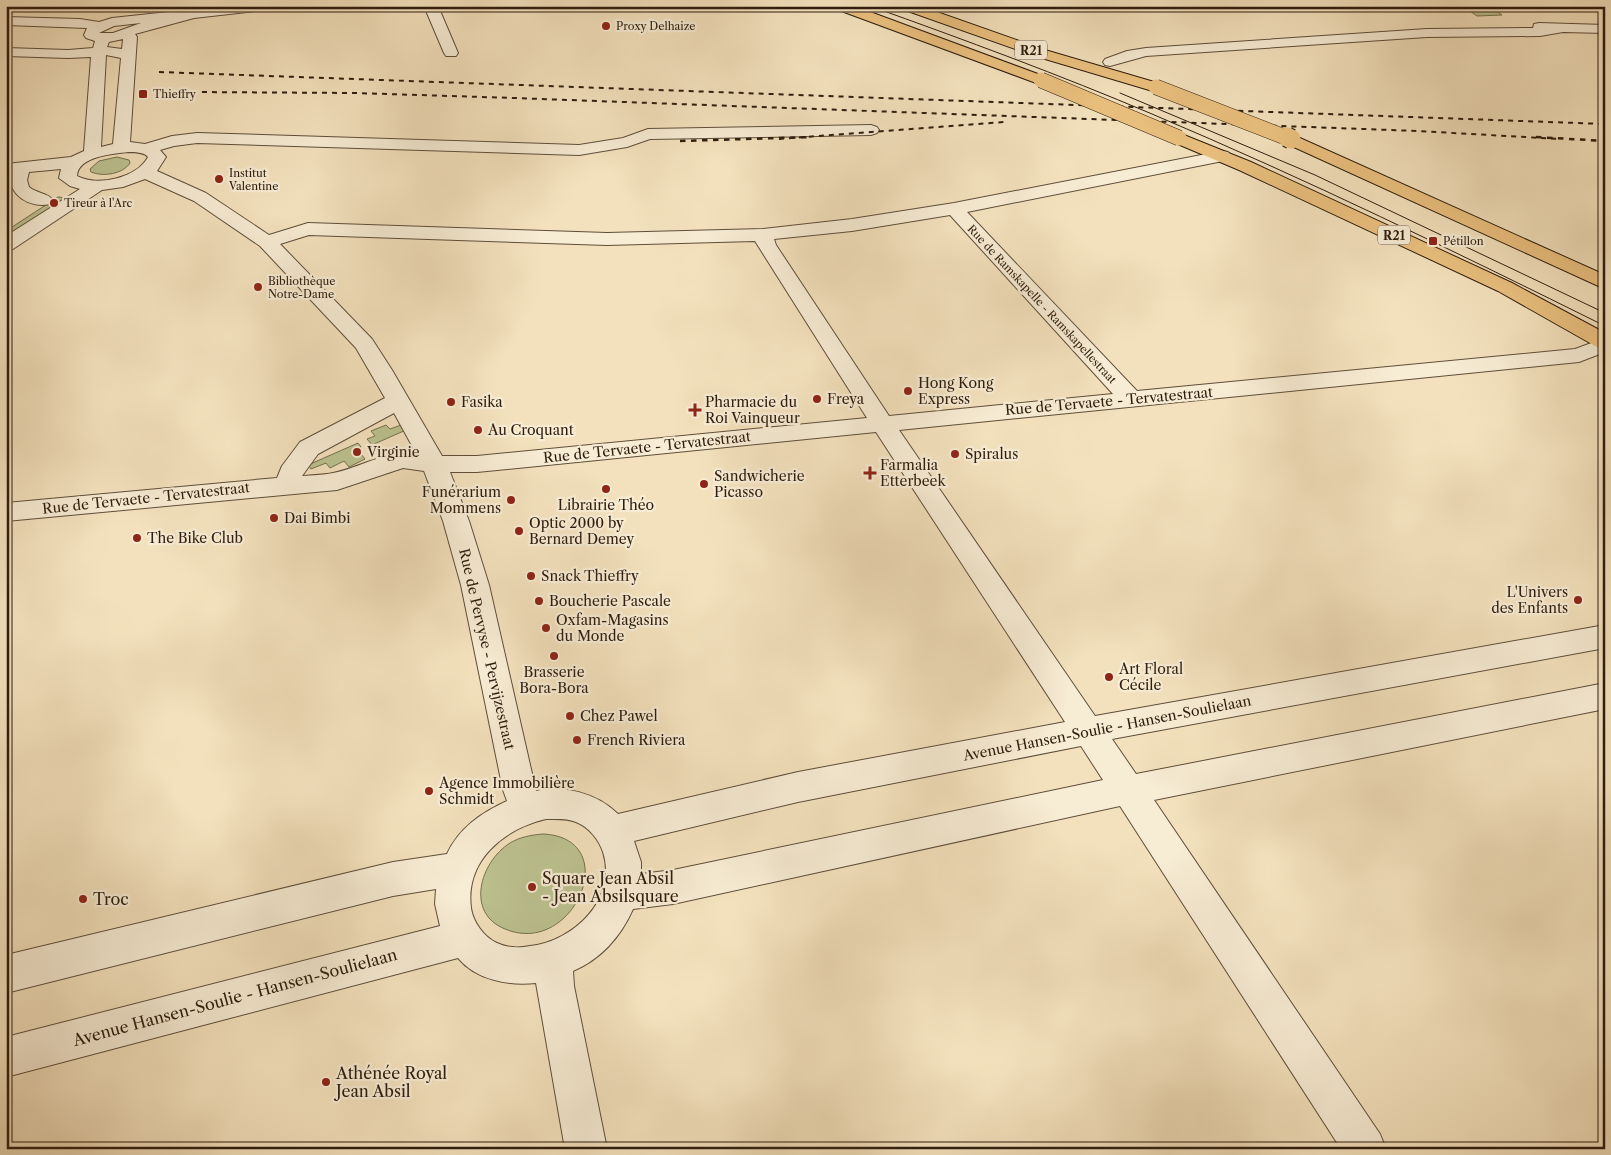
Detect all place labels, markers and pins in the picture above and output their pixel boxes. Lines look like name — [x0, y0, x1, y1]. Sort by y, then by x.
place label: Proxy Delhaize — [616, 19, 696, 33]
marker: Proxy Delhaize — [600, 20, 612, 32]
place label: Thieffry — [153, 87, 197, 101]
marker: Thieffry — [137, 88, 149, 100]
place label: Institut Valentine — [228, 166, 278, 193]
marker: Institut Valentine — [213, 173, 225, 185]
place label: Tireur à l'Arc — [64, 196, 132, 210]
marker: Tireur à l'Arc — [48, 197, 60, 209]
place label: Pétillon — [1443, 234, 1484, 248]
marker: Pétillon — [1427, 235, 1439, 247]
place label: Bibliothèque Notre-Dame — [268, 274, 336, 301]
marker: Bibliothèque Notre-Dame — [252, 281, 264, 293]
place label: Hong Kong Express — [918, 374, 994, 408]
marker: Hong Kong Express — [902, 385, 914, 397]
place label: Freya — [827, 390, 865, 408]
place label: Fasika — [461, 393, 503, 411]
place label: Pharmacie du Roi Vainqueur — [705, 393, 800, 427]
marker: Freya — [811, 393, 823, 405]
marker: Fasika — [445, 396, 457, 408]
marker: Pharmacie du Roi Vainqueur — [689, 404, 701, 416]
place label: Au Croquant — [487, 421, 574, 439]
marker: Au Croquant — [472, 424, 484, 436]
place label: Virginie — [366, 443, 420, 461]
place label: Spiralus — [965, 445, 1018, 463]
marker: Virginie — [351, 446, 363, 458]
marker: Spiralus — [949, 448, 961, 460]
place label: Farmalia Etterbeek — [880, 456, 946, 490]
place label: Sandwicherie Picasso — [714, 467, 805, 501]
marker: Farmalia Etterbeek — [864, 467, 876, 479]
marker: Sandwicherie Picasso — [698, 478, 710, 490]
place label: Funérarium Mommens — [422, 483, 501, 517]
marker: Librairie Théo — [600, 483, 612, 495]
marker: Funérarium Mommens — [505, 494, 517, 506]
place label: Librairie Théo — [558, 496, 654, 514]
place label: Dai Bimbi — [284, 509, 350, 527]
marker: Dai Bimbi — [268, 512, 280, 524]
place label: Optic 2000 by Bernard Demey — [529, 514, 634, 548]
marker: Optic 2000 by Bernard Demey — [513, 525, 525, 537]
place label: The Bike Club — [147, 529, 243, 547]
marker: The Bike Club — [131, 532, 143, 544]
place label: Snack Thieffry — [541, 567, 639, 585]
marker: Snack Thieffry — [525, 570, 537, 582]
place label: L'Univers des Enfants — [1491, 583, 1568, 617]
place label: Boucherie Pascale — [549, 592, 671, 610]
marker: L'Univers des Enfants — [1572, 594, 1584, 606]
marker: Boucherie Pascale — [533, 595, 545, 607]
place label: Oxfam-Magasins du Monde — [556, 611, 669, 645]
marker: Oxfam-Magasins du Monde — [540, 622, 552, 634]
marker: Brasserie Bora-Bora — [548, 650, 560, 662]
place label: Art Floral Cécile — [1118, 660, 1183, 694]
place label: Brasserie Bora-Bora — [519, 663, 589, 697]
marker: Art Floral Cécile — [1103, 671, 1115, 683]
place label: Chez Pawel — [580, 707, 658, 725]
marker: Chez Pawel — [564, 710, 576, 722]
place label: French Riviera — [587, 731, 686, 749]
marker: French Riviera — [571, 734, 583, 746]
place label: Agence Immobilière Schmidt — [438, 774, 575, 808]
marker: Agence Immobilière Schmidt — [423, 785, 435, 797]
place label: Square Jean Absil - Jean Absilsquare — [542, 868, 679, 906]
marker: Square Jean Absil - Jean Absilsquare — [526, 881, 538, 893]
place label: Troc — [93, 889, 129, 909]
marker: Troc — [77, 893, 89, 905]
place label: Athénée Royal Jean Absil — [333, 1063, 447, 1101]
marker: Athénée Royal Jean Absil — [320, 1076, 332, 1088]

